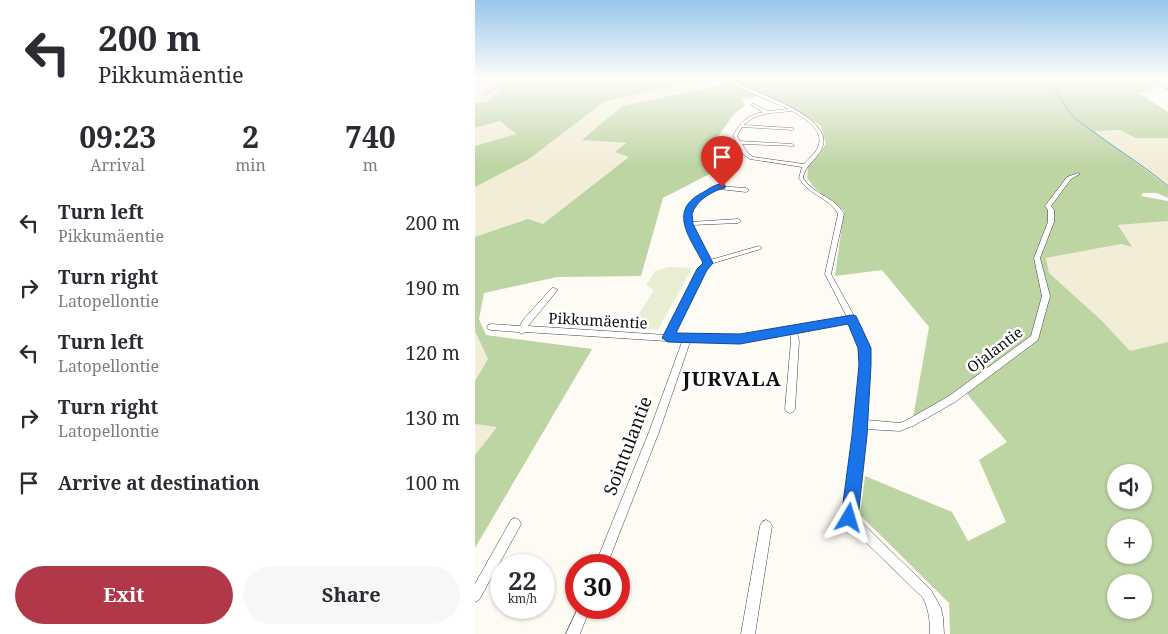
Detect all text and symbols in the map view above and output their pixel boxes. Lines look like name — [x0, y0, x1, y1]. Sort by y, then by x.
text: 200 m — [98, 14, 201, 61]
icon: left — [15, 20, 80, 85]
text: Pikkumäentie — [98, 59, 244, 89]
text: 09:23 — [79, 116, 156, 157]
text: 2 — [242, 116, 259, 157]
text: 740 — [345, 116, 396, 157]
pin — [701, 136, 743, 187]
icon: arrive — [708, 143, 736, 171]
text: Arrival — [90, 154, 145, 176]
text: min — [235, 154, 266, 176]
text: m — [363, 154, 378, 176]
text: Turn left — [58, 199, 144, 225]
icon: left — [15, 209, 43, 237]
text: 200 m — [405, 210, 460, 236]
text: Pikkumäentie — [58, 225, 164, 247]
text: Turn right — [58, 264, 158, 290]
icon: right — [15, 274, 43, 302]
text: 190 m — [405, 275, 460, 301]
text: Latopellontie — [58, 290, 159, 312]
street label: Pikkumäentie — [548, 307, 648, 333]
street label: Ojalantie — [962, 322, 1026, 377]
text: Turn left — [58, 329, 144, 355]
icon: left — [15, 339, 43, 367]
text: 120 m — [405, 340, 460, 366]
text: Latopellontie — [58, 355, 159, 377]
district label: JURVALA — [681, 365, 782, 392]
street label: Sointulantie — [597, 393, 657, 499]
text: Turn right — [58, 394, 158, 420]
icon: right — [15, 404, 43, 432]
text: 130 m — [405, 405, 460, 431]
text: Latopellontie — [58, 420, 159, 442]
map controls — [1107, 464, 1152, 619]
button: sound — [1107, 464, 1152, 509]
icon: arrive — [15, 469, 43, 497]
text: Arrive at destination — [58, 470, 260, 496]
text: 100 m — [405, 470, 460, 496]
position arrow — [822, 491, 874, 543]
button: + — [1107, 519, 1152, 564]
speed limit sign: 30 — [565, 554, 630, 619]
text: 22 — [508, 563, 537, 597]
button: Exit — [15, 566, 233, 624]
button: Share — [243, 566, 460, 624]
button: − — [1107, 574, 1152, 619]
text: km/h — [508, 590, 537, 607]

